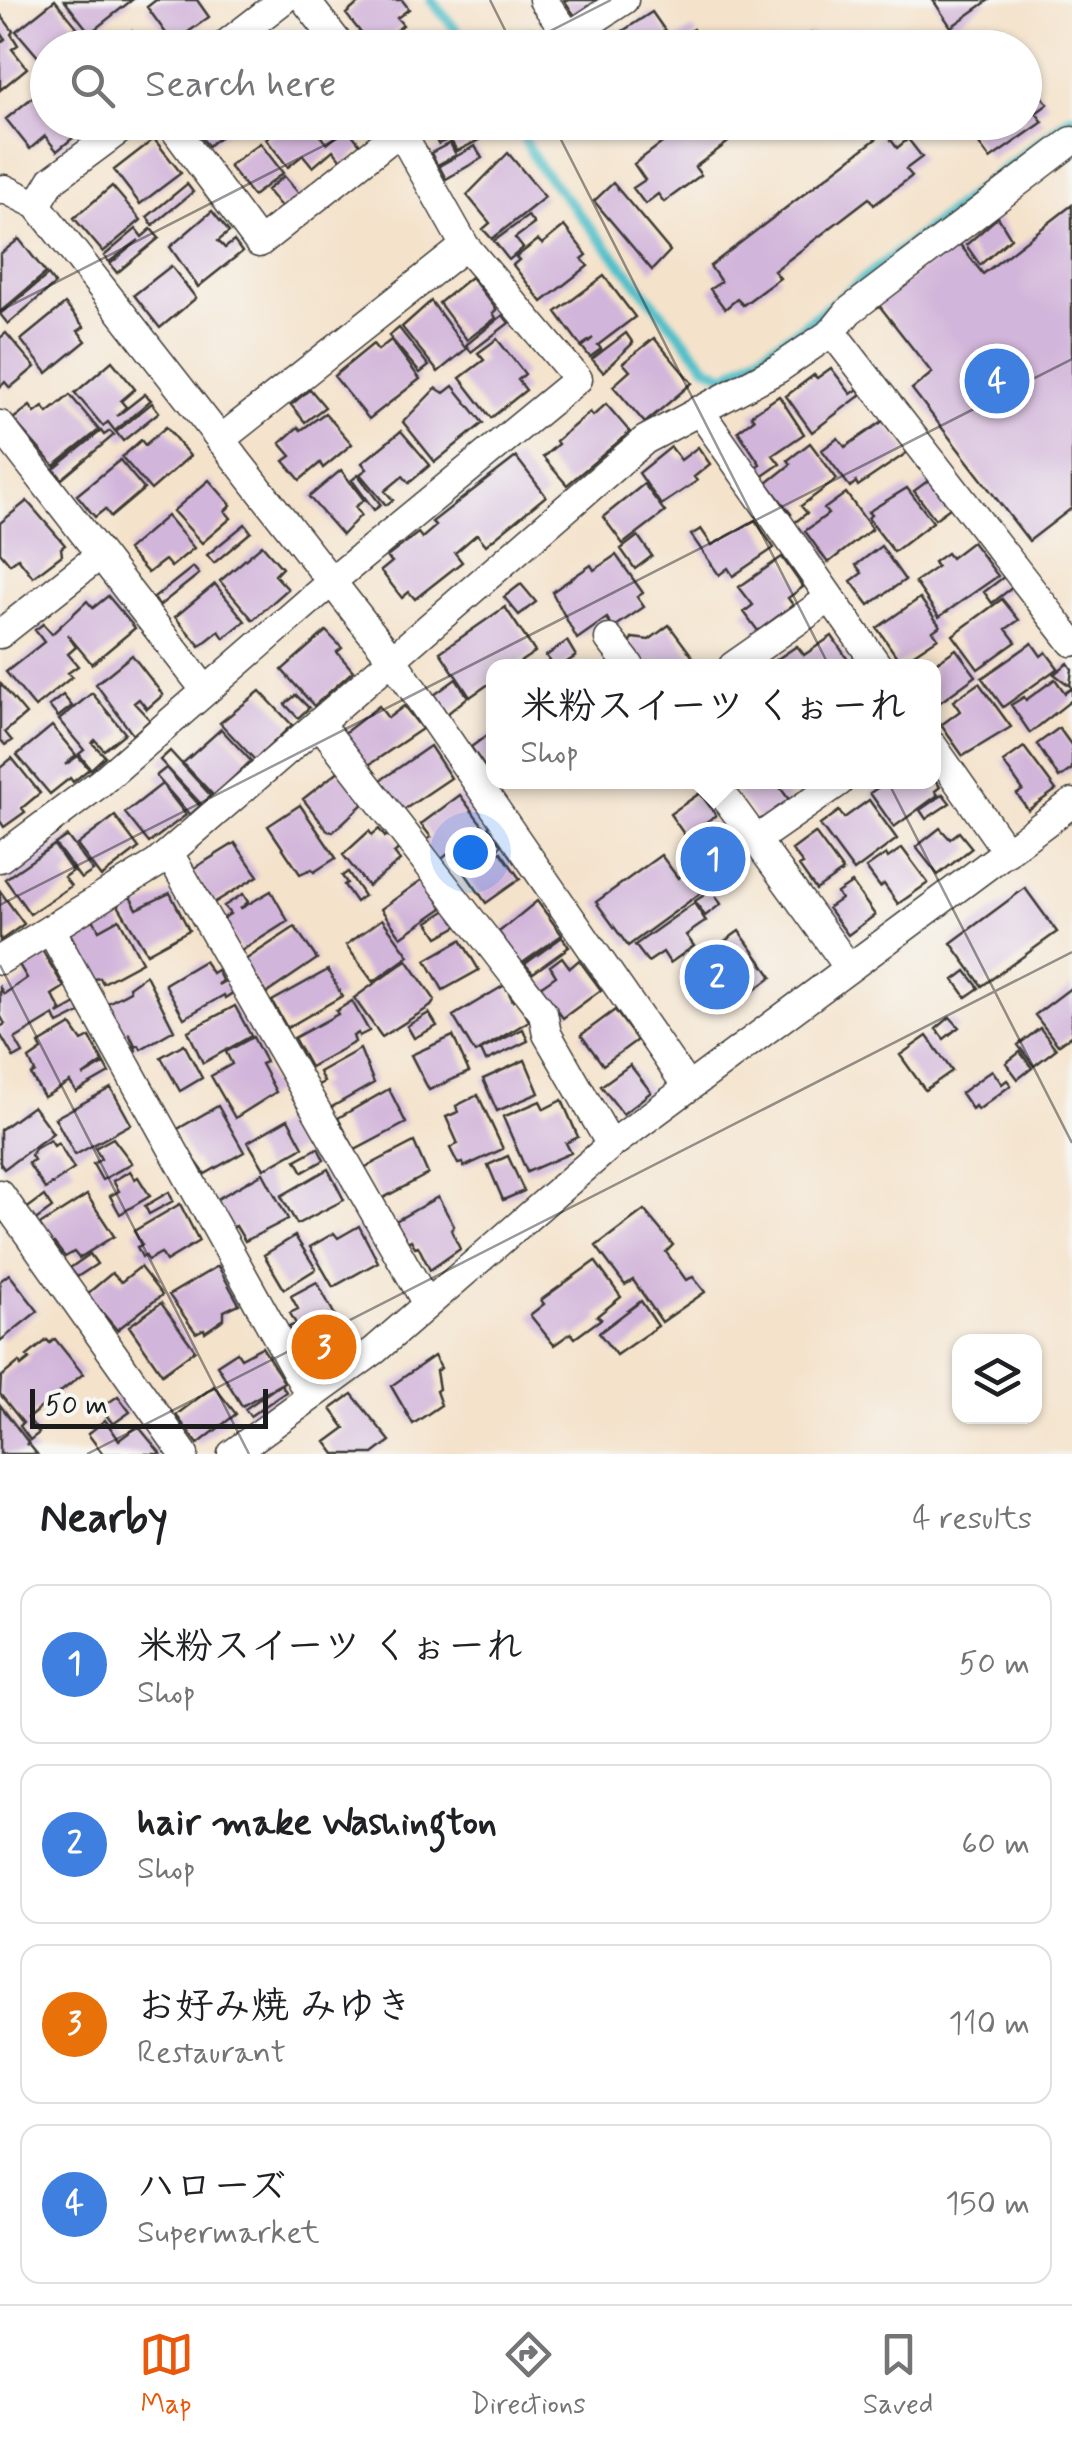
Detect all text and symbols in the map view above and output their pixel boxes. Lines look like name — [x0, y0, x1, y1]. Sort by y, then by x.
search box — [30, 30, 1042, 140]
icon: search — [65, 58, 120, 113]
text: Search here — [145, 61, 336, 110]
pin: 4 — [964, 344, 1030, 418]
popup — [486, 659, 941, 789]
text: 米粉スイーツ くぉーれ — [520, 683, 907, 732]
text: Shop — [520, 732, 579, 774]
pin: 1 — [680, 822, 746, 896]
your location — [445, 827, 496, 878]
pin: 2 — [684, 940, 750, 1014]
pin: 3 — [292, 1310, 356, 1384]
map controls — [952, 1334, 1042, 1424]
button: layers — [952, 1334, 1042, 1424]
scale bar — [30, 1384, 268, 1428]
text: 50 m — [45, 1388, 108, 1425]
text: Nearby — [40, 1492, 168, 1547]
text: 4 results — [912, 1498, 1032, 1540]
text: 米粉スイーツ くぉーれ — [137, 1623, 523, 1672]
text: 1 — [67, 1643, 82, 1685]
text: 50 m — [958, 1643, 1030, 1685]
text: Shop — [137, 1672, 196, 1714]
text: hair make Washington — [137, 1799, 497, 1848]
text: 2 — [67, 1823, 82, 1865]
text: 60 m — [961, 1823, 1030, 1865]
text: Shop — [137, 1848, 196, 1890]
text: お好み焼 みゆき — [137, 1983, 413, 2032]
text: 3 — [67, 2003, 82, 2045]
text: 110 m — [949, 2003, 1030, 2045]
text: Restaurant — [137, 2032, 286, 2074]
text: ハローズ — [137, 2163, 286, 2212]
text: 4 — [65, 2183, 84, 2225]
text: 150 m — [945, 2183, 1030, 2225]
text: Supermarket — [137, 2212, 320, 2254]
tab: Map — [139, 2327, 194, 2424]
tab: Directions — [471, 2327, 586, 2424]
tab: Saved — [863, 2327, 933, 2424]

